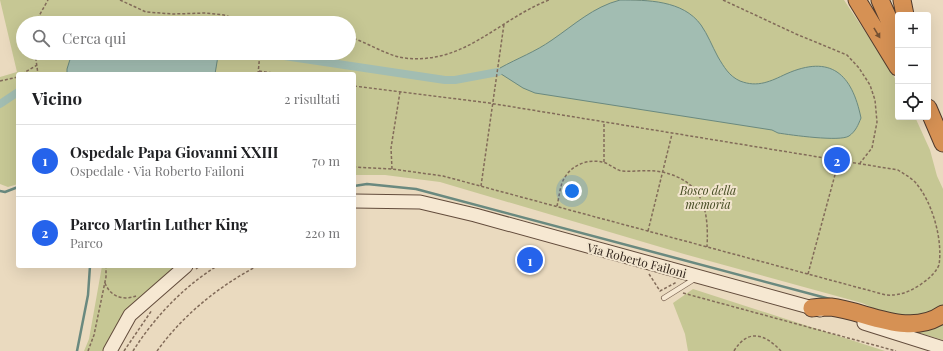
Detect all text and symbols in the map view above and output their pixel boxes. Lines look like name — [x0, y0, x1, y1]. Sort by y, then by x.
map controls — [895, 12, 931, 120]
button: + — [895, 12, 931, 48]
search box — [16, 16, 356, 60]
icon: search — [30, 27, 52, 49]
one-way arrow — [874, 27, 881, 39]
text: Cerca qui — [62, 28, 126, 48]
button: − — [895, 48, 931, 84]
button: locate — [895, 84, 931, 120]
text: Vicino — [32, 87, 82, 109]
text: 2 risultati — [284, 90, 340, 107]
text: Ospedale Papa Giovanni XXIII — [70, 142, 278, 162]
pin: 2 — [824, 145, 850, 175]
text: 1 — [43, 152, 47, 169]
text: 70 m — [312, 152, 340, 169]
text: Ospedale · Via Roberto Failoni — [70, 162, 244, 179]
your location — [562, 181, 582, 201]
park label: Bosco della memoria — [679, 182, 736, 212]
text: Parco Martin Luther King — [70, 214, 248, 234]
text: 2 — [42, 224, 48, 241]
text: 220 m — [305, 224, 340, 241]
text: Parco — [70, 234, 103, 251]
street label: Via Roberto Failoni — [584, 239, 689, 281]
pin: 1 — [517, 245, 543, 275]

